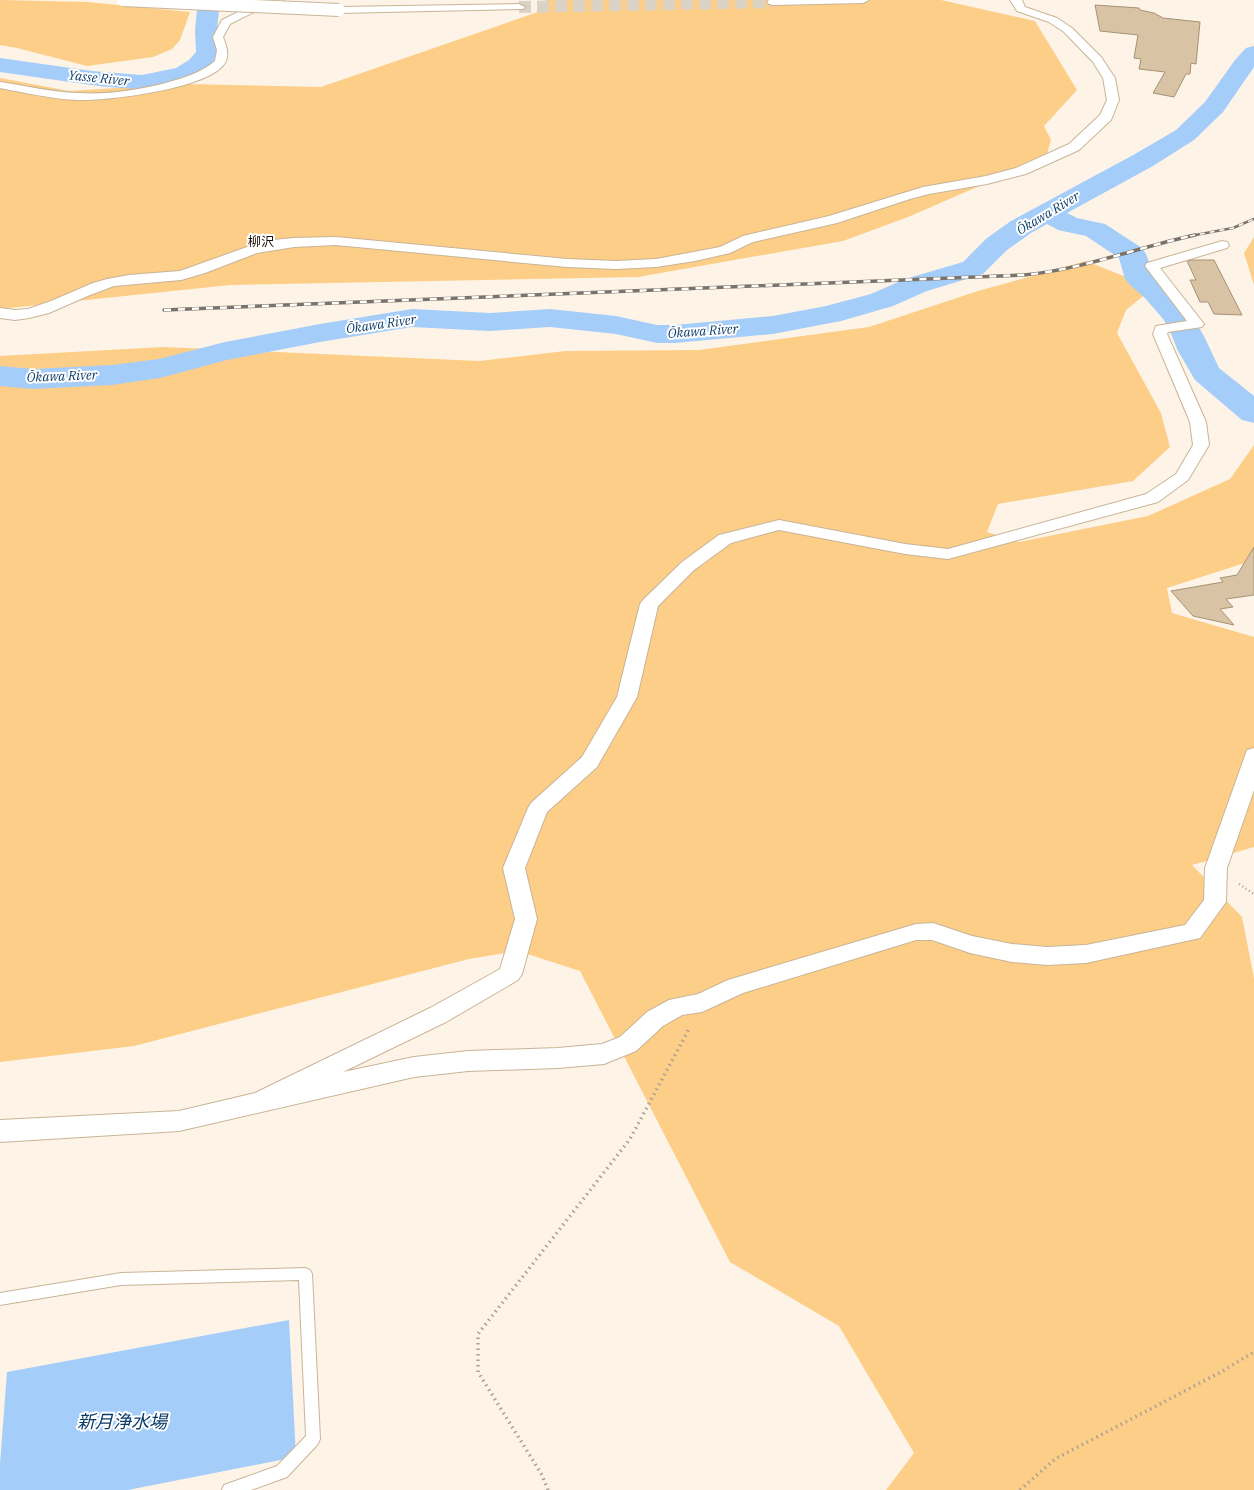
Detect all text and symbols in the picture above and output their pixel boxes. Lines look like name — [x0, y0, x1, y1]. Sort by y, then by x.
water label: Yasse River — [68, 66, 131, 90]
water label: Ōkawa River — [1013, 187, 1083, 238]
district label: 柳沢 — [248, 233, 274, 250]
water label: Ōkawa River — [345, 311, 417, 337]
water label: Ōkawa River — [667, 320, 739, 342]
water label: Ōkawa River — [26, 366, 98, 386]
water label: 新月浄水場 — [77, 1410, 169, 1433]

